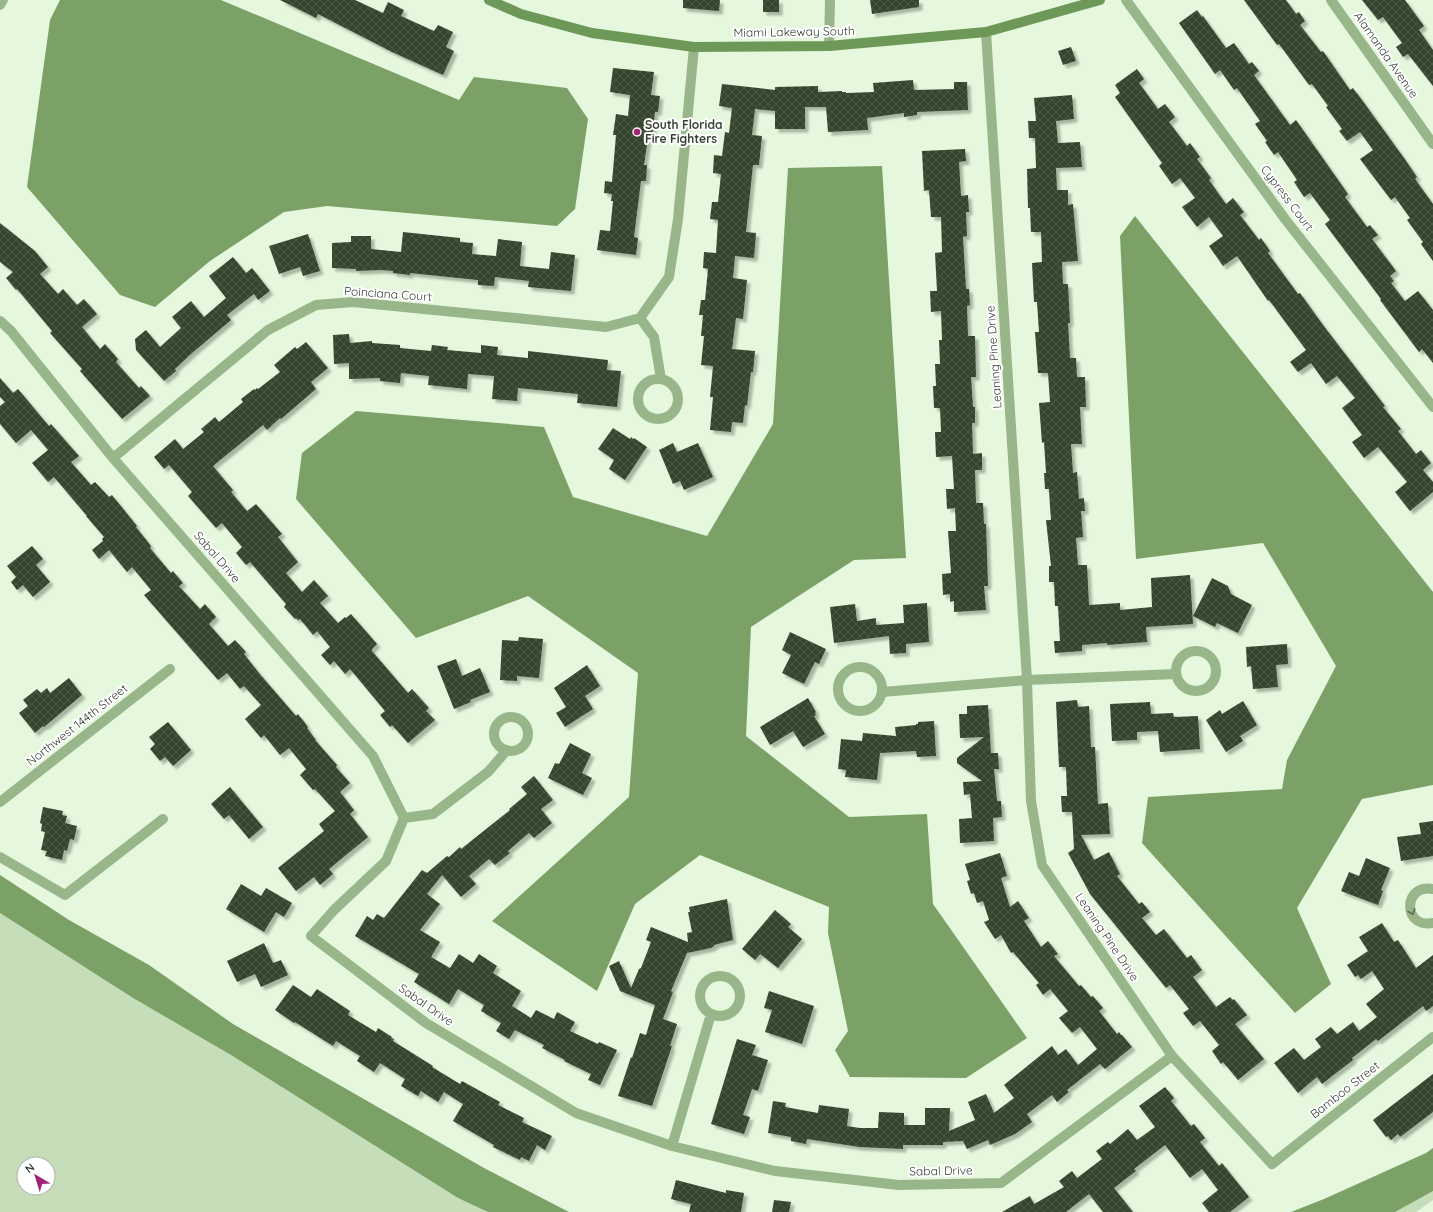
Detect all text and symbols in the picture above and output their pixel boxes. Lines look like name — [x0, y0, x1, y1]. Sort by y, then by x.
street label: Alamanda Avenue — [1351, 9, 1422, 101]
street label: Miami Lakeway South — [733, 23, 855, 40]
place label: South Florida Fire Fighters — [645, 117, 722, 146]
marker: South Florida Fire Fighters — [632, 127, 642, 137]
street label: Cypress Court — [1258, 162, 1317, 233]
street label: Poinciana Court — [344, 283, 432, 304]
street label: Leaning Pine Drive — [982, 305, 1005, 409]
street label: Sabal Drive — [191, 528, 244, 586]
street label: Northwest 144th Street — [23, 680, 130, 769]
street label: Leaning Pine Drive — [1072, 890, 1143, 984]
one-way arrow — [1408, 908, 1416, 915]
street label: Sabal Drive — [396, 980, 457, 1029]
street label: Bamboo Street — [1307, 1058, 1382, 1121]
north arrow — [16, 1156, 56, 1196]
text: N — [22, 1160, 37, 1176]
street label: Sabal Drive — [909, 1162, 973, 1179]

